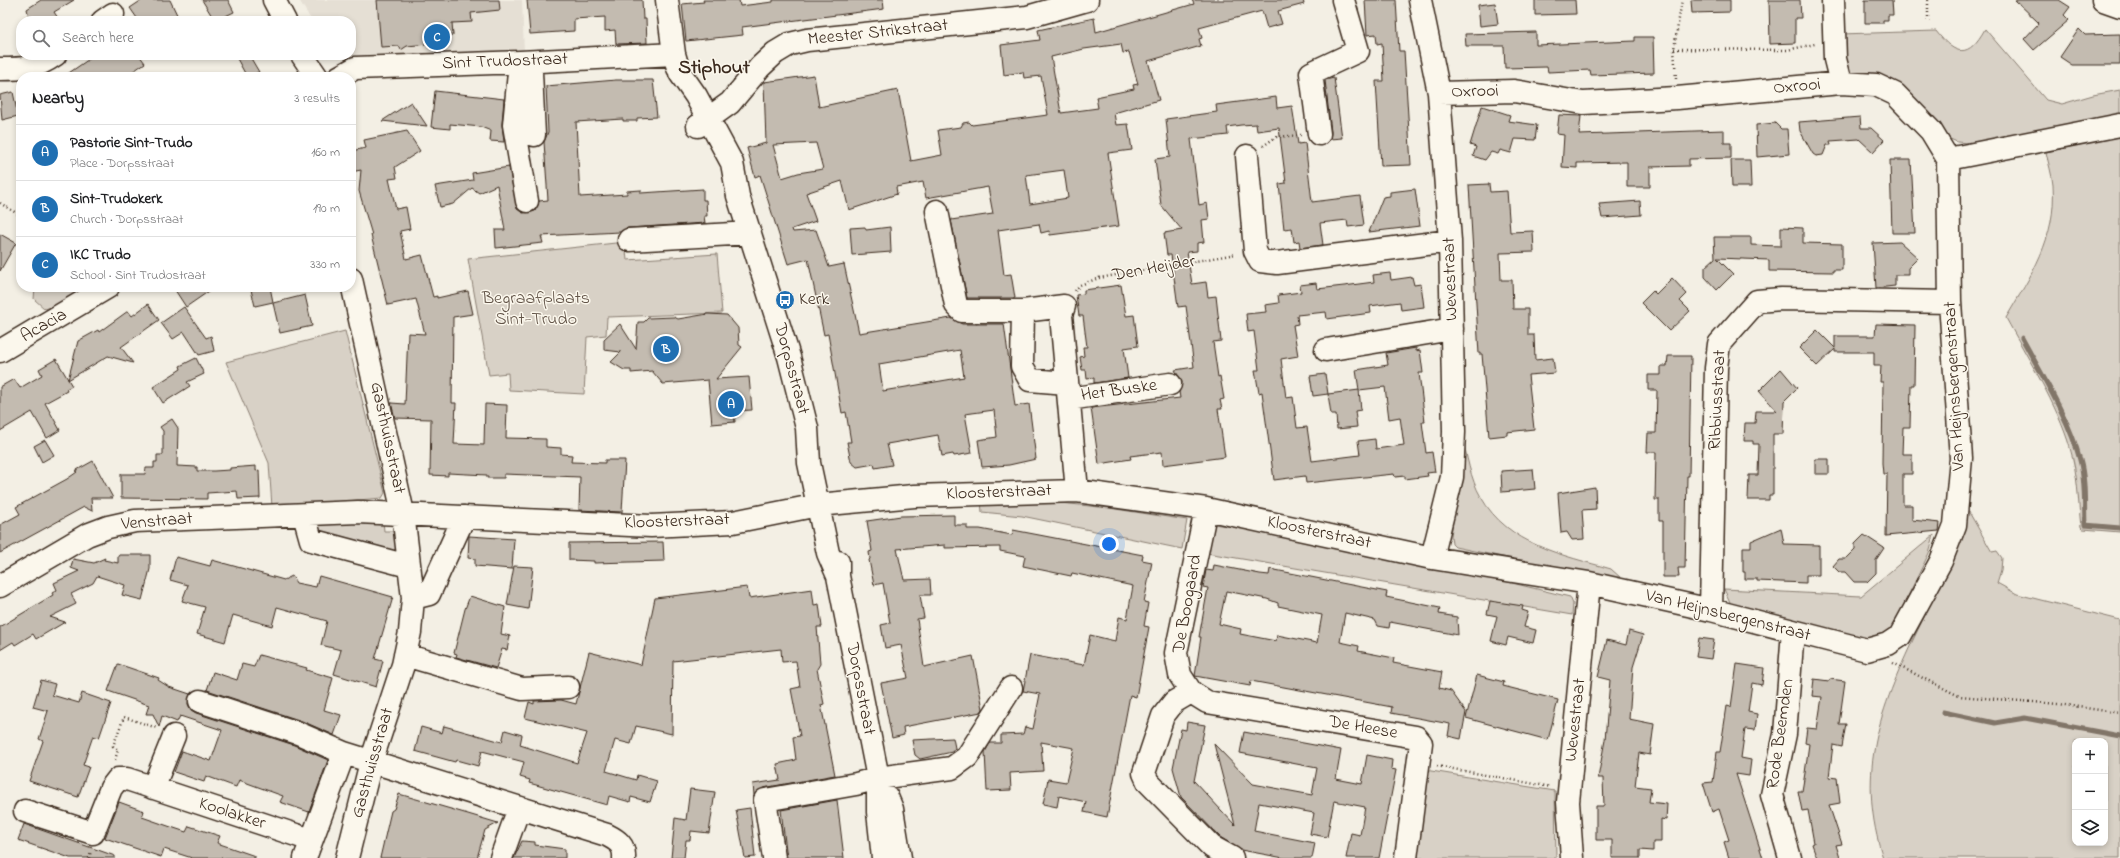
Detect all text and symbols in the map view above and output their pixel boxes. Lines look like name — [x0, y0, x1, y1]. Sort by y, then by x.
street label: Meester Strikstraat — [807, 13, 949, 53]
search box — [16, 16, 356, 60]
pin: C — [424, 22, 450, 52]
icon: search — [30, 27, 52, 49]
text: Search here — [62, 27, 134, 49]
street label: Sint Trudostraat — [442, 47, 568, 77]
district label: Stiphout — [678, 54, 750, 83]
street label: Oxrooi — [1772, 72, 1822, 102]
street label: Oxrooi — [1451, 79, 1499, 105]
text: Nearby — [32, 86, 84, 111]
text: 3 results — [294, 89, 340, 108]
text: Pastorie Sint-Trudo — [70, 132, 193, 154]
text: A — [41, 143, 49, 162]
text: 160 m — [311, 143, 340, 162]
text: Place · Dorpsstraat — [70, 154, 174, 173]
text: Sint-Trudokerk — [70, 188, 162, 210]
text: B — [41, 199, 49, 218]
text: 190 m — [313, 199, 340, 218]
text: Church · Dorpsstraat — [70, 210, 183, 229]
street label: Wevestraat — [1437, 237, 1465, 321]
text: IKC Trudo — [70, 244, 131, 266]
street label: Den Heijder — [1110, 249, 1198, 289]
text: C — [41, 255, 49, 274]
text: 330 m — [310, 255, 340, 274]
text: School · Sint Trudostraat — [70, 266, 206, 285]
park label: Begraafplaats Sint-Trudo — [481, 286, 590, 333]
place label: Kerk — [799, 287, 829, 313]
bus stop icon: Kerk — [774, 289, 796, 311]
street label: Van Heijnsbergenstraat — [1938, 301, 1973, 472]
street label: Acacia — [16, 302, 72, 350]
street label: Dorpsstraat — [766, 320, 816, 417]
pin: B — [653, 334, 679, 364]
street label: Ribbiusstraat — [1702, 349, 1734, 451]
street label: Het Buske — [1079, 373, 1160, 409]
street label: Gasthuisstraat — [362, 380, 412, 496]
pin: A — [718, 389, 744, 419]
street label: Kloosterstraat — [946, 478, 1052, 508]
street label: Venstraat — [119, 506, 194, 538]
street label: Kloosterstraat — [624, 507, 730, 537]
street label: Kloosterstraat — [1265, 509, 1373, 557]
your location — [1099, 534, 1119, 554]
street label: De Boogaard — [1166, 553, 1210, 657]
street label: Van Heijnsbergenstraat — [1641, 583, 1813, 650]
street label: Dorpsstraat — [838, 640, 882, 737]
street label: Wevestraat — [1559, 677, 1593, 763]
street label: Rode Beemden — [1760, 677, 1802, 791]
street label: Gasthuisstraat — [345, 705, 401, 821]
street label: De Heese — [1325, 709, 1400, 747]
map controls — [2072, 738, 2108, 846]
button: + — [2072, 738, 2108, 774]
button: − — [2072, 774, 2108, 810]
street label: Koolakker — [195, 791, 269, 837]
button: layers — [2072, 810, 2108, 846]

